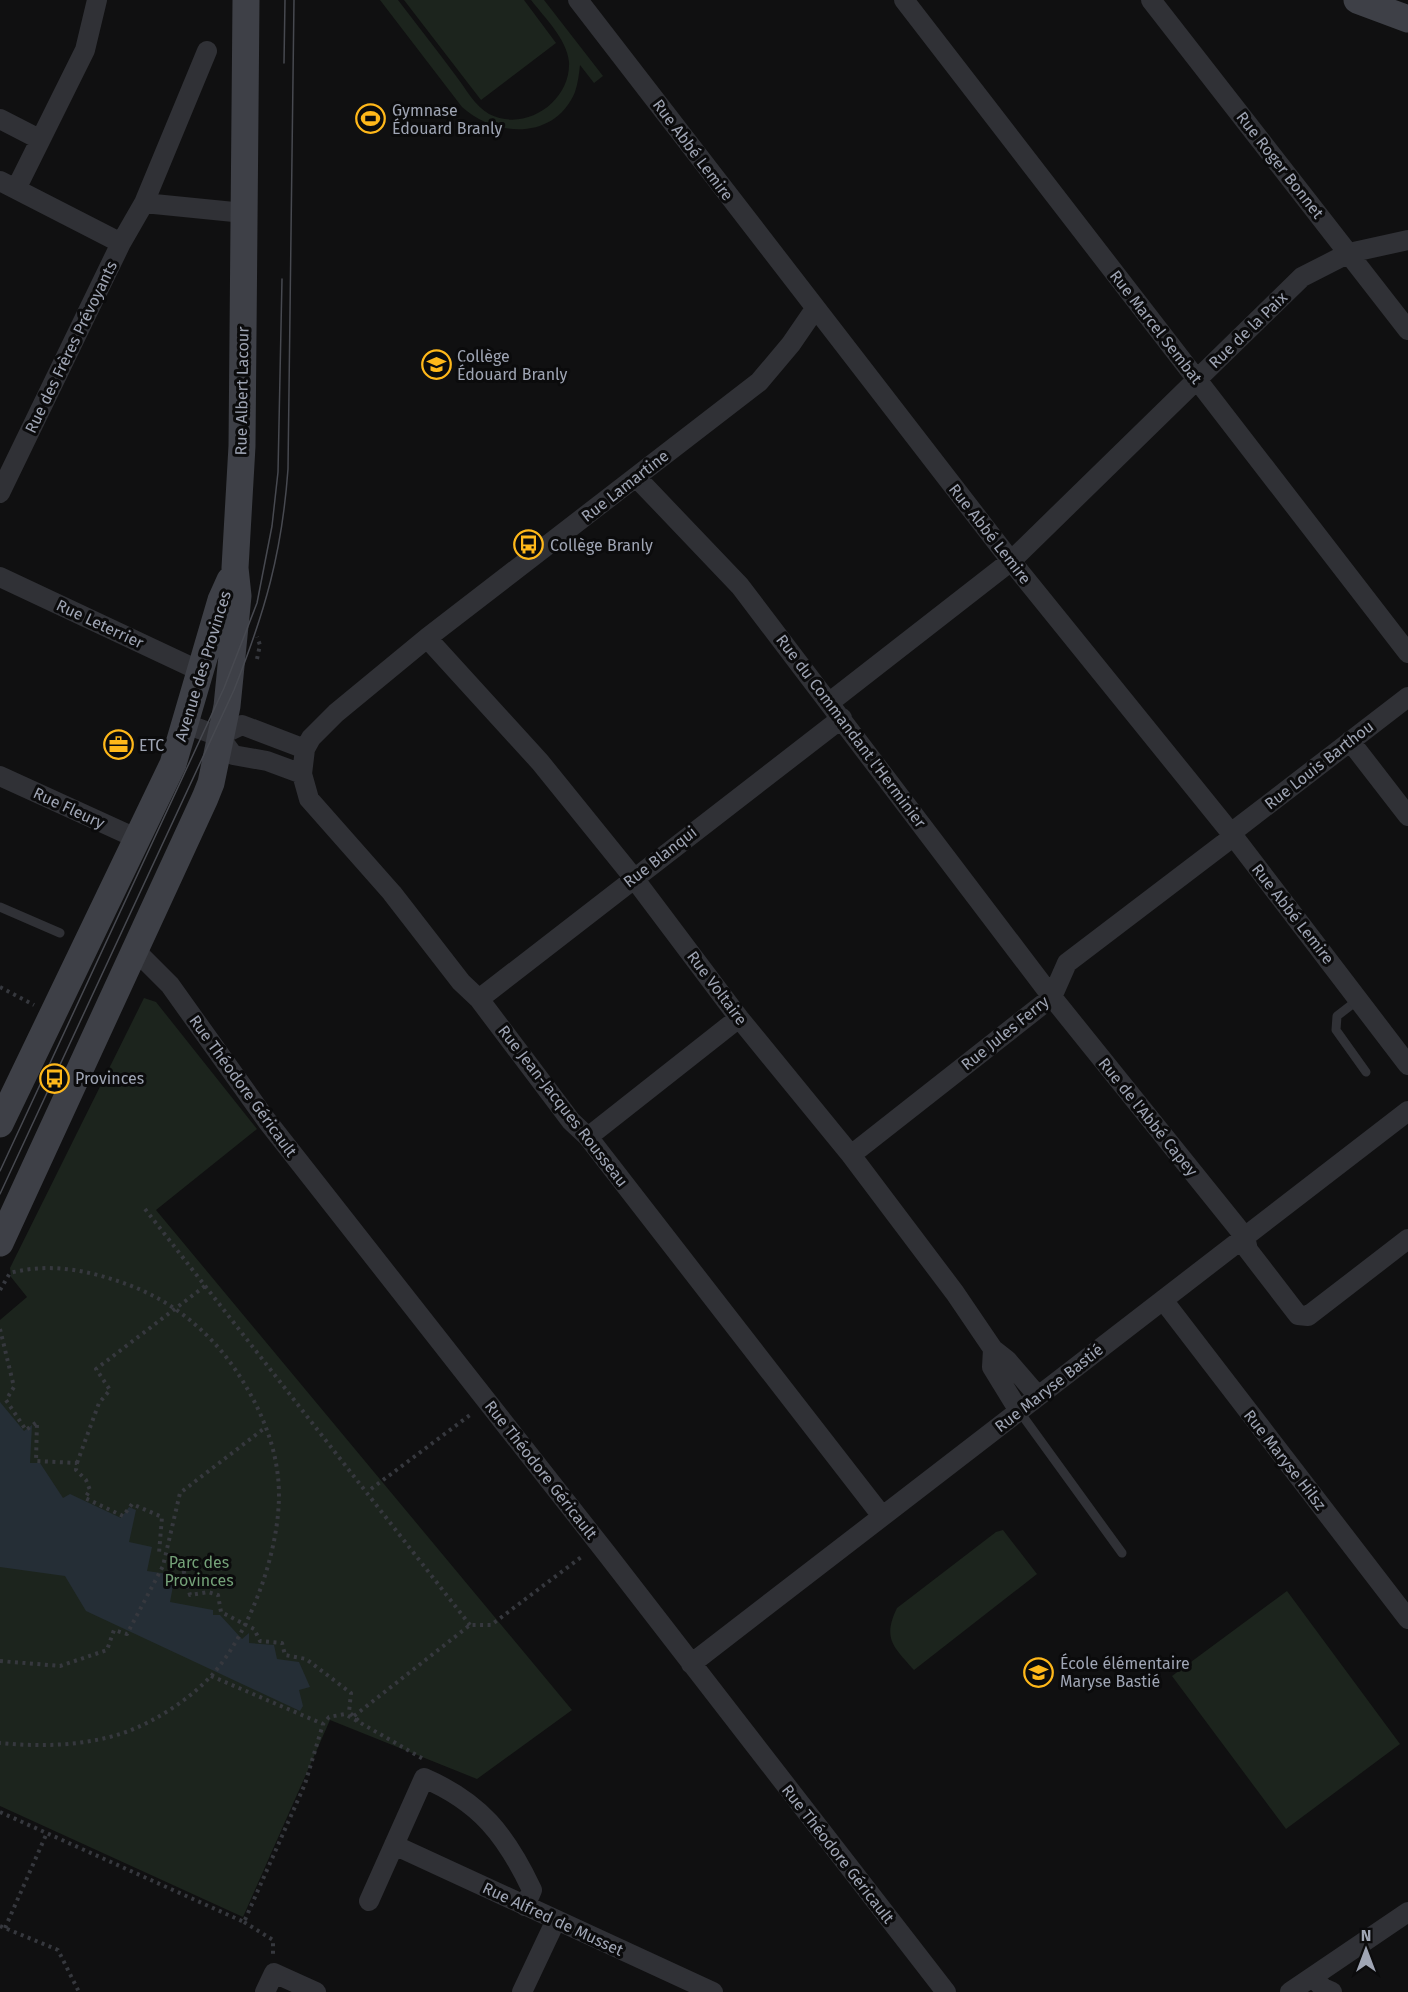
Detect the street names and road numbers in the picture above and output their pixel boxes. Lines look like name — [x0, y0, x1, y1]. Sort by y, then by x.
street label: Rue Abbé Lemire — [649, 96, 737, 204]
street label: Rue Roger Bonnet — [1232, 108, 1328, 222]
street label: Rue des Frères Prévoyants — [21, 258, 121, 436]
street label: Rue Marcel Sembat — [1106, 266, 1206, 388]
street label: Rue de la Paix — [1205, 288, 1291, 372]
street label: Rue Albert Lacour — [231, 326, 253, 456]
street label: Rue Lamartine — [578, 446, 672, 526]
street label: Rue Abbé Lemire — [945, 480, 1035, 588]
street label: Avenue des Provinces — [171, 588, 235, 744]
street label: Rue Leterrier — [53, 595, 147, 653]
street label: Rue du Commandant l'Herminier — [772, 631, 930, 832]
street label: Rue Louis Barthou — [1261, 717, 1377, 813]
street label: Rue Fleury — [30, 783, 108, 833]
street label: Rue Blanqui — [620, 822, 700, 892]
street label: Rue Abbé Lemire — [1248, 860, 1338, 968]
street label: Rue Voltaire — [683, 947, 751, 1029]
street label: Rue Jules Ferry — [957, 992, 1053, 1074]
street label: Rue Théodore Géricault — [185, 1011, 301, 1161]
street label: Rue Jean-Jacques Rousseau — [494, 1022, 632, 1190]
street label: Rue de l'Abbé Capey — [1094, 1054, 1202, 1180]
street label: Rue Maryse Bastié — [991, 1340, 1107, 1436]
street label: Rue Théodore Géricault — [481, 1397, 601, 1543]
street label: Rue Maryse Hilsz — [1240, 1406, 1330, 1514]
street label: Rue Théodore Géricault — [778, 1781, 898, 1927]
street label: Rue Alfred de Musset — [480, 1878, 627, 1960]

